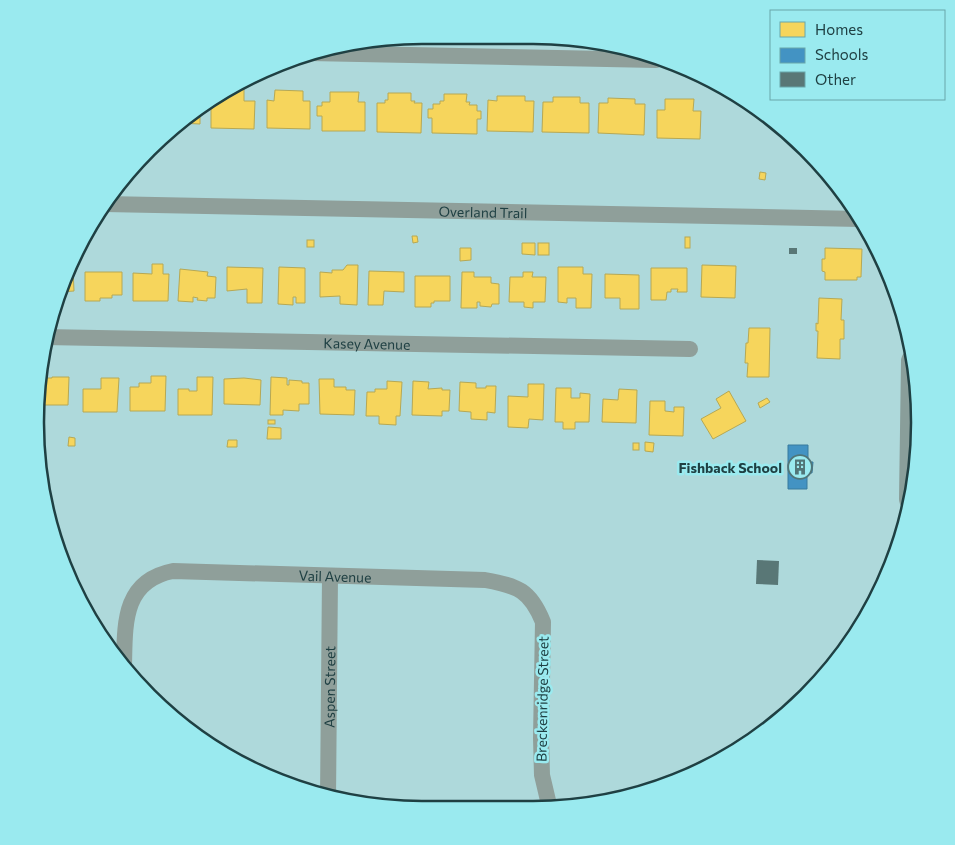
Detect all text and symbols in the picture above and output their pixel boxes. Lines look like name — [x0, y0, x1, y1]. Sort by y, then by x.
legend — [770, 10, 945, 100]
text: Homes — [815, 20, 863, 38]
text: Schools — [815, 45, 869, 63]
text: Other — [815, 70, 856, 88]
street label: Overland Trail — [438, 202, 528, 221]
street label: Kasey Avenue — [323, 334, 411, 352]
building icon: Fishback School — [787, 454, 813, 480]
place label: Fishback School — [678, 459, 782, 476]
street label: Vail Avenue — [298, 566, 372, 585]
street label: Breckenridge Street — [532, 636, 552, 762]
street label: Aspen Street — [320, 646, 338, 728]

